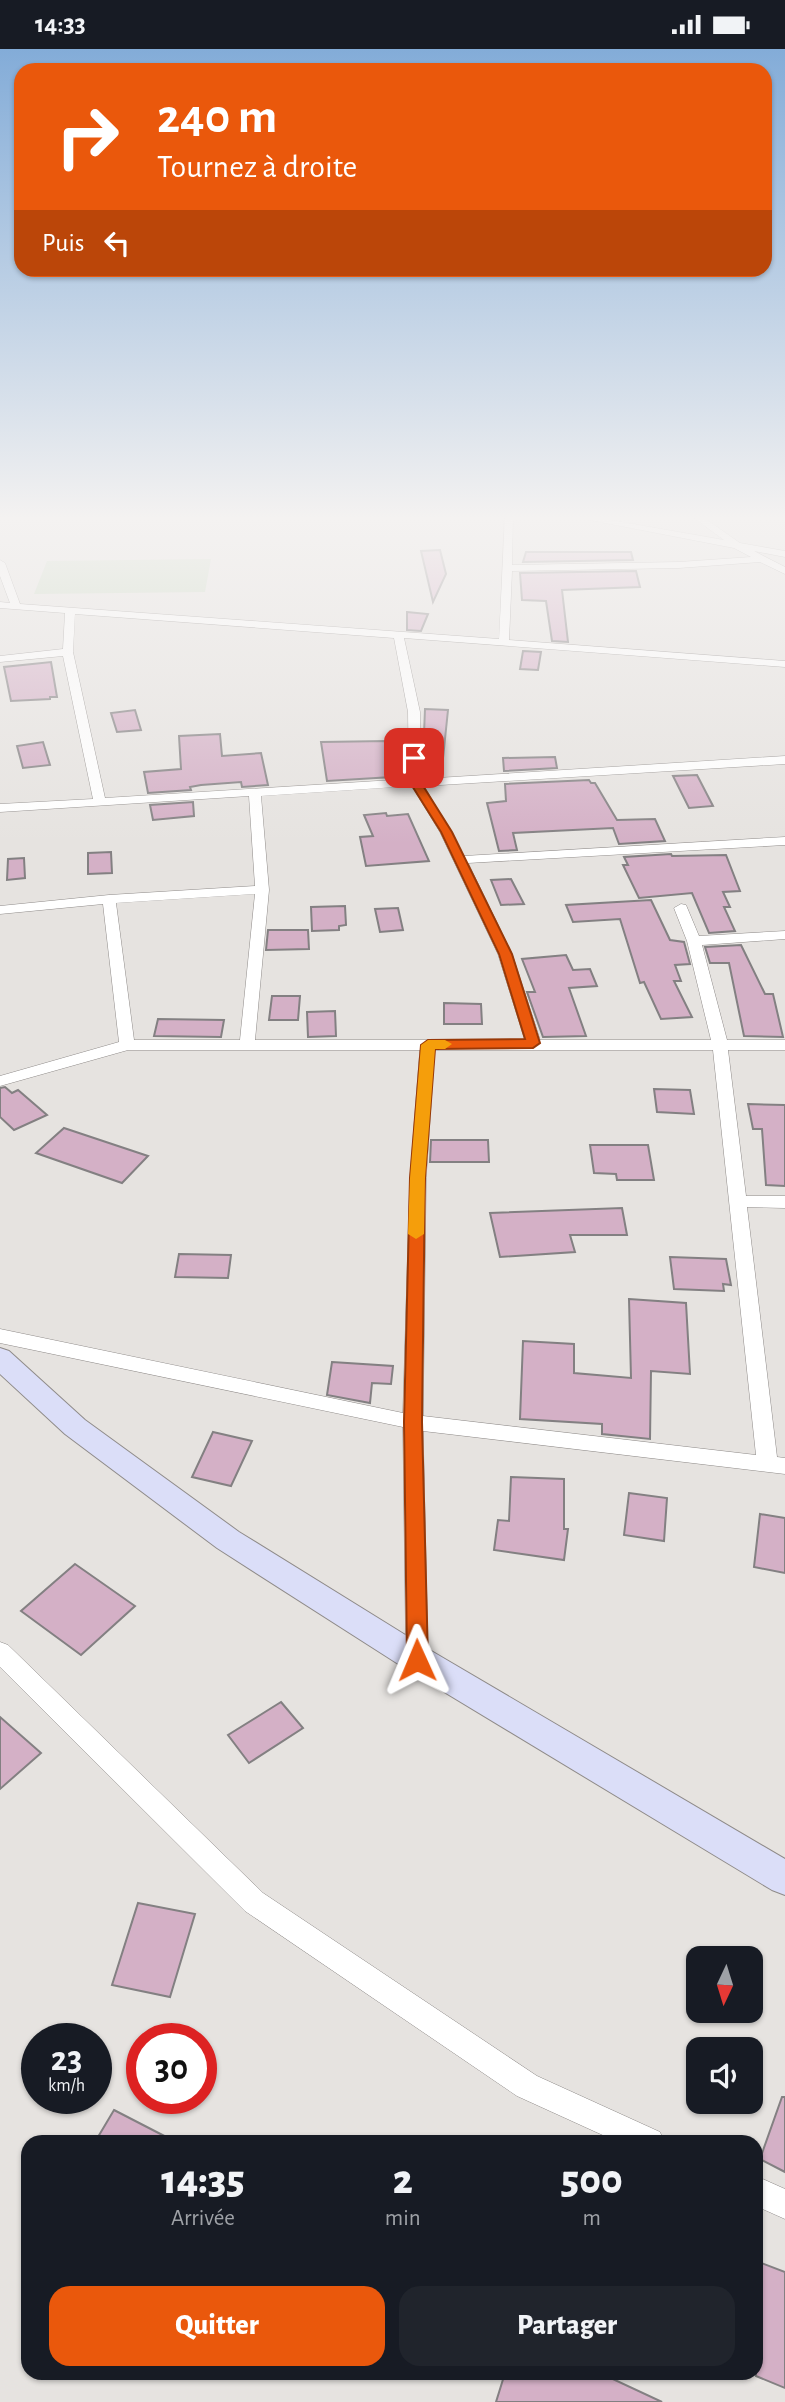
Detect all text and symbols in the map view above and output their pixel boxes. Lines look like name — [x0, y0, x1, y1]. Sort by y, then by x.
text: 14:33 — [35, 11, 86, 37]
icon: right — [42, 91, 133, 182]
text: 240 m — [157, 93, 277, 142]
text: Tournez à droite — [157, 151, 357, 183]
icon: left — [98, 224, 136, 262]
text: Puis — [42, 230, 84, 256]
pin — [384, 728, 444, 788]
icon: arrive — [395, 739, 433, 777]
position arrow — [380, 1623, 454, 1697]
north arrow — [686, 1946, 763, 2023]
map controls — [686, 1946, 763, 2114]
speed limit sign: 30 — [126, 2023, 217, 2114]
button: sound — [686, 2037, 763, 2114]
text: 23 — [51, 2042, 82, 2077]
text: km/h — [48, 2077, 85, 2095]
text: 14:35 — [161, 2159, 245, 2201]
text: 2 — [393, 2159, 413, 2201]
text: 500 — [561, 2159, 623, 2201]
text: Arrivée — [171, 2207, 235, 2230]
text: min — [385, 2207, 421, 2230]
text: m — [583, 2207, 601, 2230]
button: Quitter — [49, 2286, 385, 2366]
button: Partager — [399, 2286, 735, 2366]

